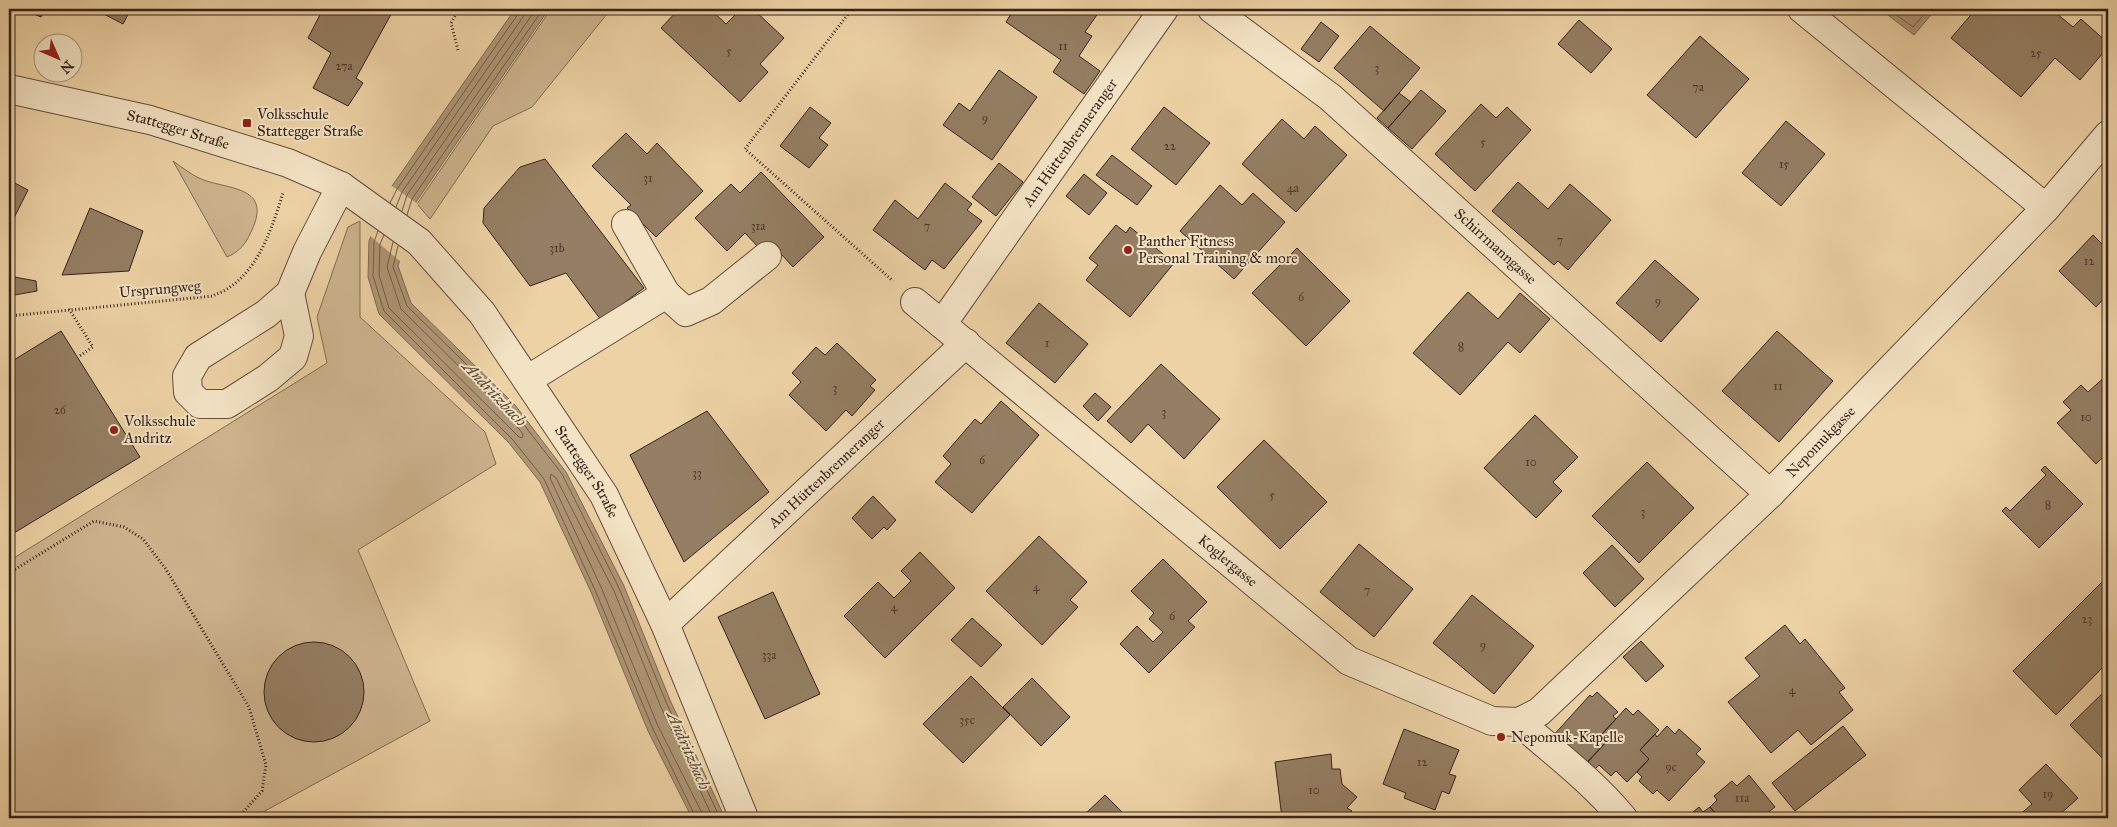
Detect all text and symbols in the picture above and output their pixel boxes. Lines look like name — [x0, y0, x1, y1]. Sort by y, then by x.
north arrow — [32, 32, 82, 82]
house number: 11 — [1058, 39, 1068, 53]
house number: 5 — [726, 44, 732, 58]
house number: 25 — [2030, 46, 2042, 60]
text: N — [57, 57, 77, 77]
house number: 27a — [335, 59, 353, 73]
house number: 3 — [1375, 61, 1380, 75]
street label: Am Hüttenbrenneranger — [1018, 75, 1121, 211]
house number: 7a — [1692, 80, 1705, 94]
place label: Volksschule Stattegger Straße — [256, 105, 363, 140]
street label: Stattegger Straße — [125, 106, 232, 153]
house number: 9 — [982, 111, 988, 125]
marker: Volksschule Stattegger Straße — [241, 117, 253, 129]
house number: 5 — [1480, 135, 1486, 149]
house number: 22 — [1164, 139, 1176, 153]
house number: 15 — [1779, 157, 1790, 171]
house number: 31 — [643, 171, 653, 185]
house number: 4a — [1287, 181, 1300, 195]
street label: Schirrmanngasse — [1451, 205, 1540, 288]
house number: 31a — [751, 219, 766, 233]
house number: 7 — [924, 219, 930, 233]
place label: Panther Fitness Personal Training & more — [1138, 232, 1297, 267]
house number: 7 — [1557, 233, 1563, 247]
house number: 31b — [549, 241, 565, 255]
marker: Panther Fitness Personal Training & more — [1122, 244, 1134, 256]
house number: 12 — [2084, 254, 2094, 268]
street label: Ursprungweg — [118, 276, 203, 302]
house number: 6 — [1298, 290, 1305, 304]
house number: 9 — [1655, 294, 1661, 308]
house number: 1 — [1045, 336, 1050, 350]
house number: 8 — [1458, 340, 1464, 354]
water label: Andritzbach — [457, 355, 531, 430]
house number: 11 — [1773, 379, 1783, 393]
house number: 3 — [833, 381, 838, 395]
street label: Nepomukgasse — [1782, 402, 1859, 481]
house number: 26 — [54, 403, 67, 417]
house number: 3 — [1162, 405, 1167, 419]
house number: 10 — [2080, 410, 2092, 424]
place label: Volksschule Andritz — [123, 412, 196, 447]
street label: Am Hüttenbrenneranger — [764, 414, 889, 532]
street label: Stattegger Straße — [551, 422, 623, 521]
marker: Volksschule Andritz — [108, 424, 120, 436]
house number: 6 — [979, 453, 986, 467]
house number: 10 — [1525, 455, 1537, 469]
house number: 33 — [692, 466, 702, 480]
house number: 5 — [1269, 488, 1275, 502]
house number: 8 — [2045, 498, 2051, 512]
house number: 3 — [1641, 505, 1646, 519]
street label: Koglergasse — [1195, 531, 1261, 591]
house number: 4 — [1033, 580, 1040, 594]
house number: 7 — [1364, 583, 1370, 597]
house number: 4 — [891, 600, 898, 614]
house number: 6 — [1169, 609, 1176, 623]
house number: 23 — [2082, 612, 2093, 626]
house number: 9 — [1480, 638, 1486, 652]
house number: 33a — [762, 648, 777, 662]
house number: 4 — [1789, 683, 1796, 697]
water label: Andritzbach — [662, 706, 714, 793]
house number: 35c — [959, 713, 975, 727]
place label: Nepomuk-Kapelle — [1511, 728, 1624, 746]
marker: Nepomuk-Kapelle — [1495, 731, 1507, 743]
house number: 12 — [1417, 755, 1427, 769]
house number: 9c — [1665, 760, 1677, 774]
house number: 10 — [1308, 783, 1320, 797]
house number: 19 — [2042, 787, 2054, 801]
house number: 11a — [1735, 791, 1750, 805]

